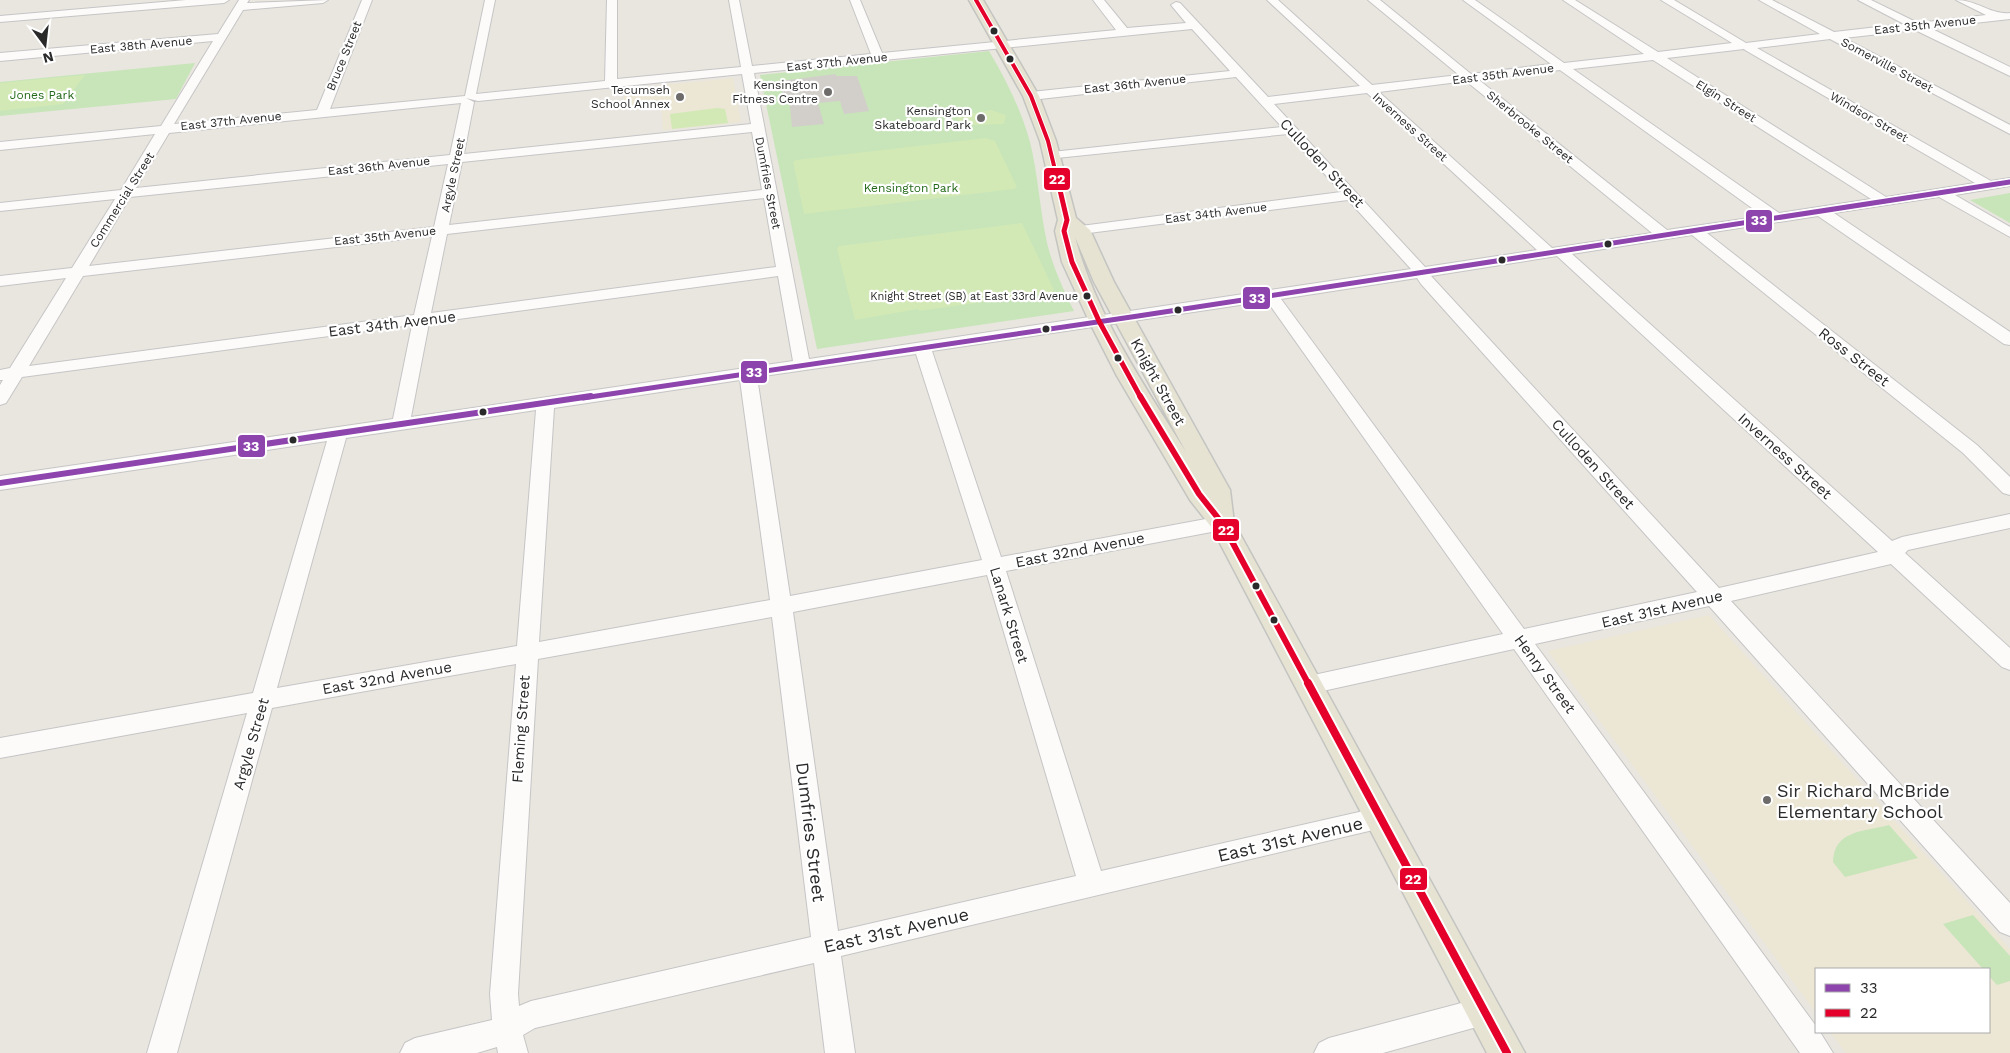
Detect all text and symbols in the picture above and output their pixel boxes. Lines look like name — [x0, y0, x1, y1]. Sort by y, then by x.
street label: East 35th Avenue — [1873, 13, 1977, 37]
street label: Bruce Street — [324, 19, 364, 93]
north arrow — [20, 20, 70, 70]
unlabelled marker — [989, 26, 999, 36]
street label: East 38th Avenue — [89, 34, 193, 56]
street label: Somerville Street — [1839, 35, 1935, 95]
text: N — [41, 48, 55, 67]
street label: East 37th Avenue — [786, 50, 888, 74]
unlabelled marker — [1005, 54, 1015, 64]
street label: East 35th Avenue — [1451, 61, 1555, 87]
street label: East 36th Avenue — [1083, 72, 1187, 96]
street label: Elgin Street — [1693, 77, 1759, 125]
place label: Kensington Fitness Centre — [732, 78, 818, 106]
place label: Tecumseh School Annex — [591, 83, 670, 111]
marker: Kensington Fitness Centre — [822, 86, 834, 98]
park label: Jones Park — [10, 88, 74, 102]
street label: Sherbrooke Street — [1484, 88, 1576, 166]
street label: Windsor Street — [1827, 89, 1911, 145]
street label: Inverness Street — [1370, 90, 1450, 164]
marker: Tecumseh School Annex — [674, 91, 686, 103]
place label: Kensington Skateboard Park — [874, 104, 971, 132]
street label: East 37th Avenue — [180, 109, 282, 133]
marker: Kensington Skateboard Park — [975, 112, 987, 124]
street label: Culloden Street — [1276, 115, 1368, 212]
street label: Argyle Street — [438, 136, 468, 214]
street label: Dumfries Street — [752, 136, 784, 230]
street label: Commercial Street — [87, 150, 157, 250]
street label: East 36th Avenue — [327, 154, 431, 178]
line badge: 22 — [1043, 167, 1071, 191]
text: 22 — [1049, 171, 1065, 187]
park label: Kensington Park — [864, 181, 958, 195]
street label: East 34th Avenue — [1164, 200, 1268, 226]
line badge: 33 — [1745, 209, 1773, 233]
text: 33 — [1751, 212, 1767, 228]
street label: East 35th Avenue — [333, 224, 437, 248]
unlabelled marker — [1603, 239, 1613, 249]
unlabelled marker — [1497, 255, 1507, 265]
line badge: 33 — [1242, 286, 1271, 310]
place label: Knight Street (SB) at East 33rd Avenue — [870, 290, 1078, 303]
text: 33 — [1249, 290, 1265, 306]
marker: Knight Street (SB) at East 33rd Avenue — [1082, 291, 1092, 301]
unlabelled marker — [1173, 305, 1183, 315]
street label: East 34th Avenue — [327, 307, 457, 341]
unlabelled marker — [1041, 324, 1051, 334]
street label: Ross Street — [1815, 324, 1894, 391]
street label: Knight Street — [1127, 335, 1190, 429]
unlabelled marker — [1113, 353, 1123, 363]
line badge: 33 — [740, 360, 768, 384]
text: 33 — [746, 364, 762, 380]
unlabelled marker — [478, 407, 488, 417]
street label: Inverness Street — [1734, 409, 1836, 503]
street label: Culloden Street — [1548, 415, 1639, 513]
line badge: 33 — [237, 434, 266, 458]
unlabelled marker — [288, 435, 298, 445]
text: 33 — [243, 438, 259, 454]
line badge: 22 — [1212, 518, 1240, 542]
text: 22 — [1218, 522, 1234, 538]
street label: East 32nd Avenue — [1014, 529, 1146, 571]
street label: Lanark Street — [986, 565, 1032, 666]
unlabelled marker — [1251, 581, 1261, 591]
street label: East 31st Avenue — [1600, 586, 1724, 632]
unlabelled marker — [1269, 615, 1279, 625]
street label: Henry Street — [1511, 631, 1580, 717]
street label: East 32nd Avenue — [321, 658, 453, 698]
street label: Fleming Street — [508, 674, 534, 784]
street label: Argyle Street — [229, 695, 273, 792]
street label: Dumfries Street — [792, 761, 830, 903]
place label: Sir Richard McBride Elementary School — [1777, 780, 1950, 822]
marker: Sir Richard McBride Elementary School — [1761, 794, 1773, 806]
street label: East 31st Avenue — [1215, 812, 1365, 866]
line badge: 22 — [1399, 867, 1428, 891]
text: 22 — [1405, 871, 1421, 887]
street label: East 31st Avenue — [821, 903, 971, 957]
legend — [1815, 968, 1990, 1033]
text: 33 — [1860, 979, 1878, 997]
text: 22 — [1860, 1004, 1878, 1022]

